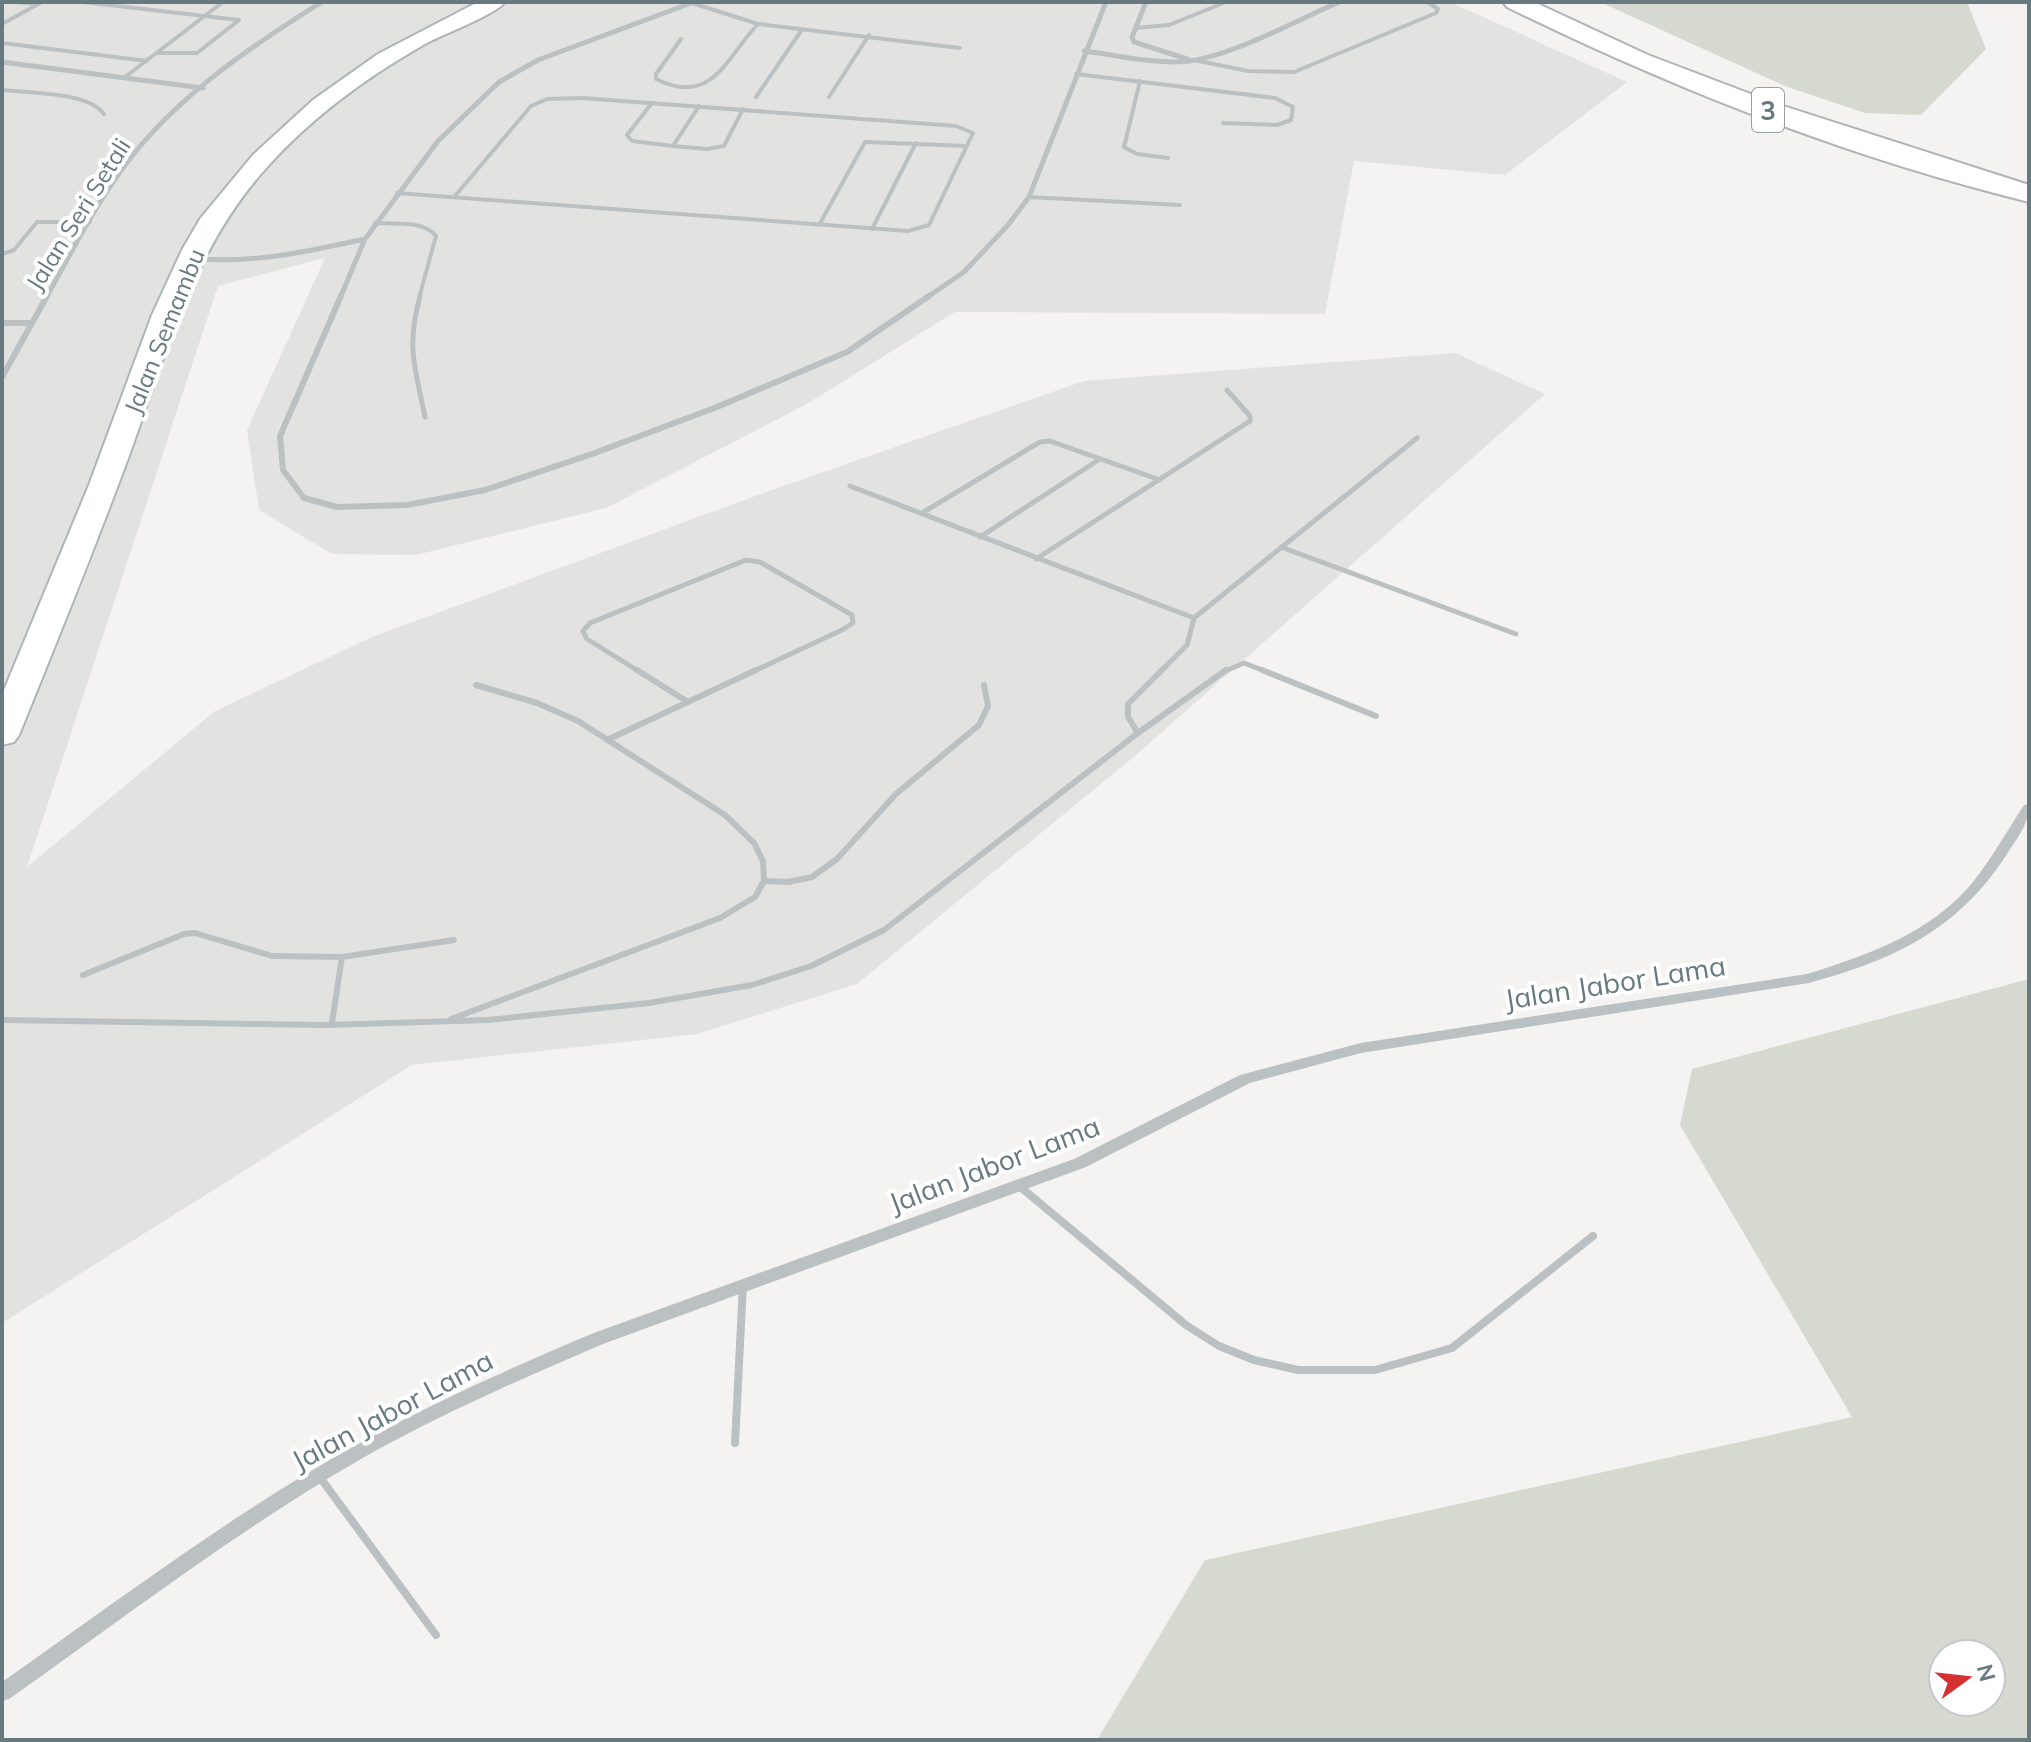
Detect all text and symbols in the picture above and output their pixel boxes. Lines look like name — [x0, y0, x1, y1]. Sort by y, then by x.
road number: 3 — [1752, 88, 1784, 132]
street label: Jalan Seri Setali — [19, 132, 137, 296]
street label: Jalan Semambu — [117, 244, 211, 418]
street label: Jalan Jabor Lama — [1502, 947, 1728, 1017]
street label: Jalan Jabor Lama — [884, 1108, 1104, 1220]
street label: Jalan Jabor Lama — [285, 1342, 499, 1478]
north arrow — [1927, 1638, 2007, 1718]
text: N — [1971, 1661, 2002, 1684]

